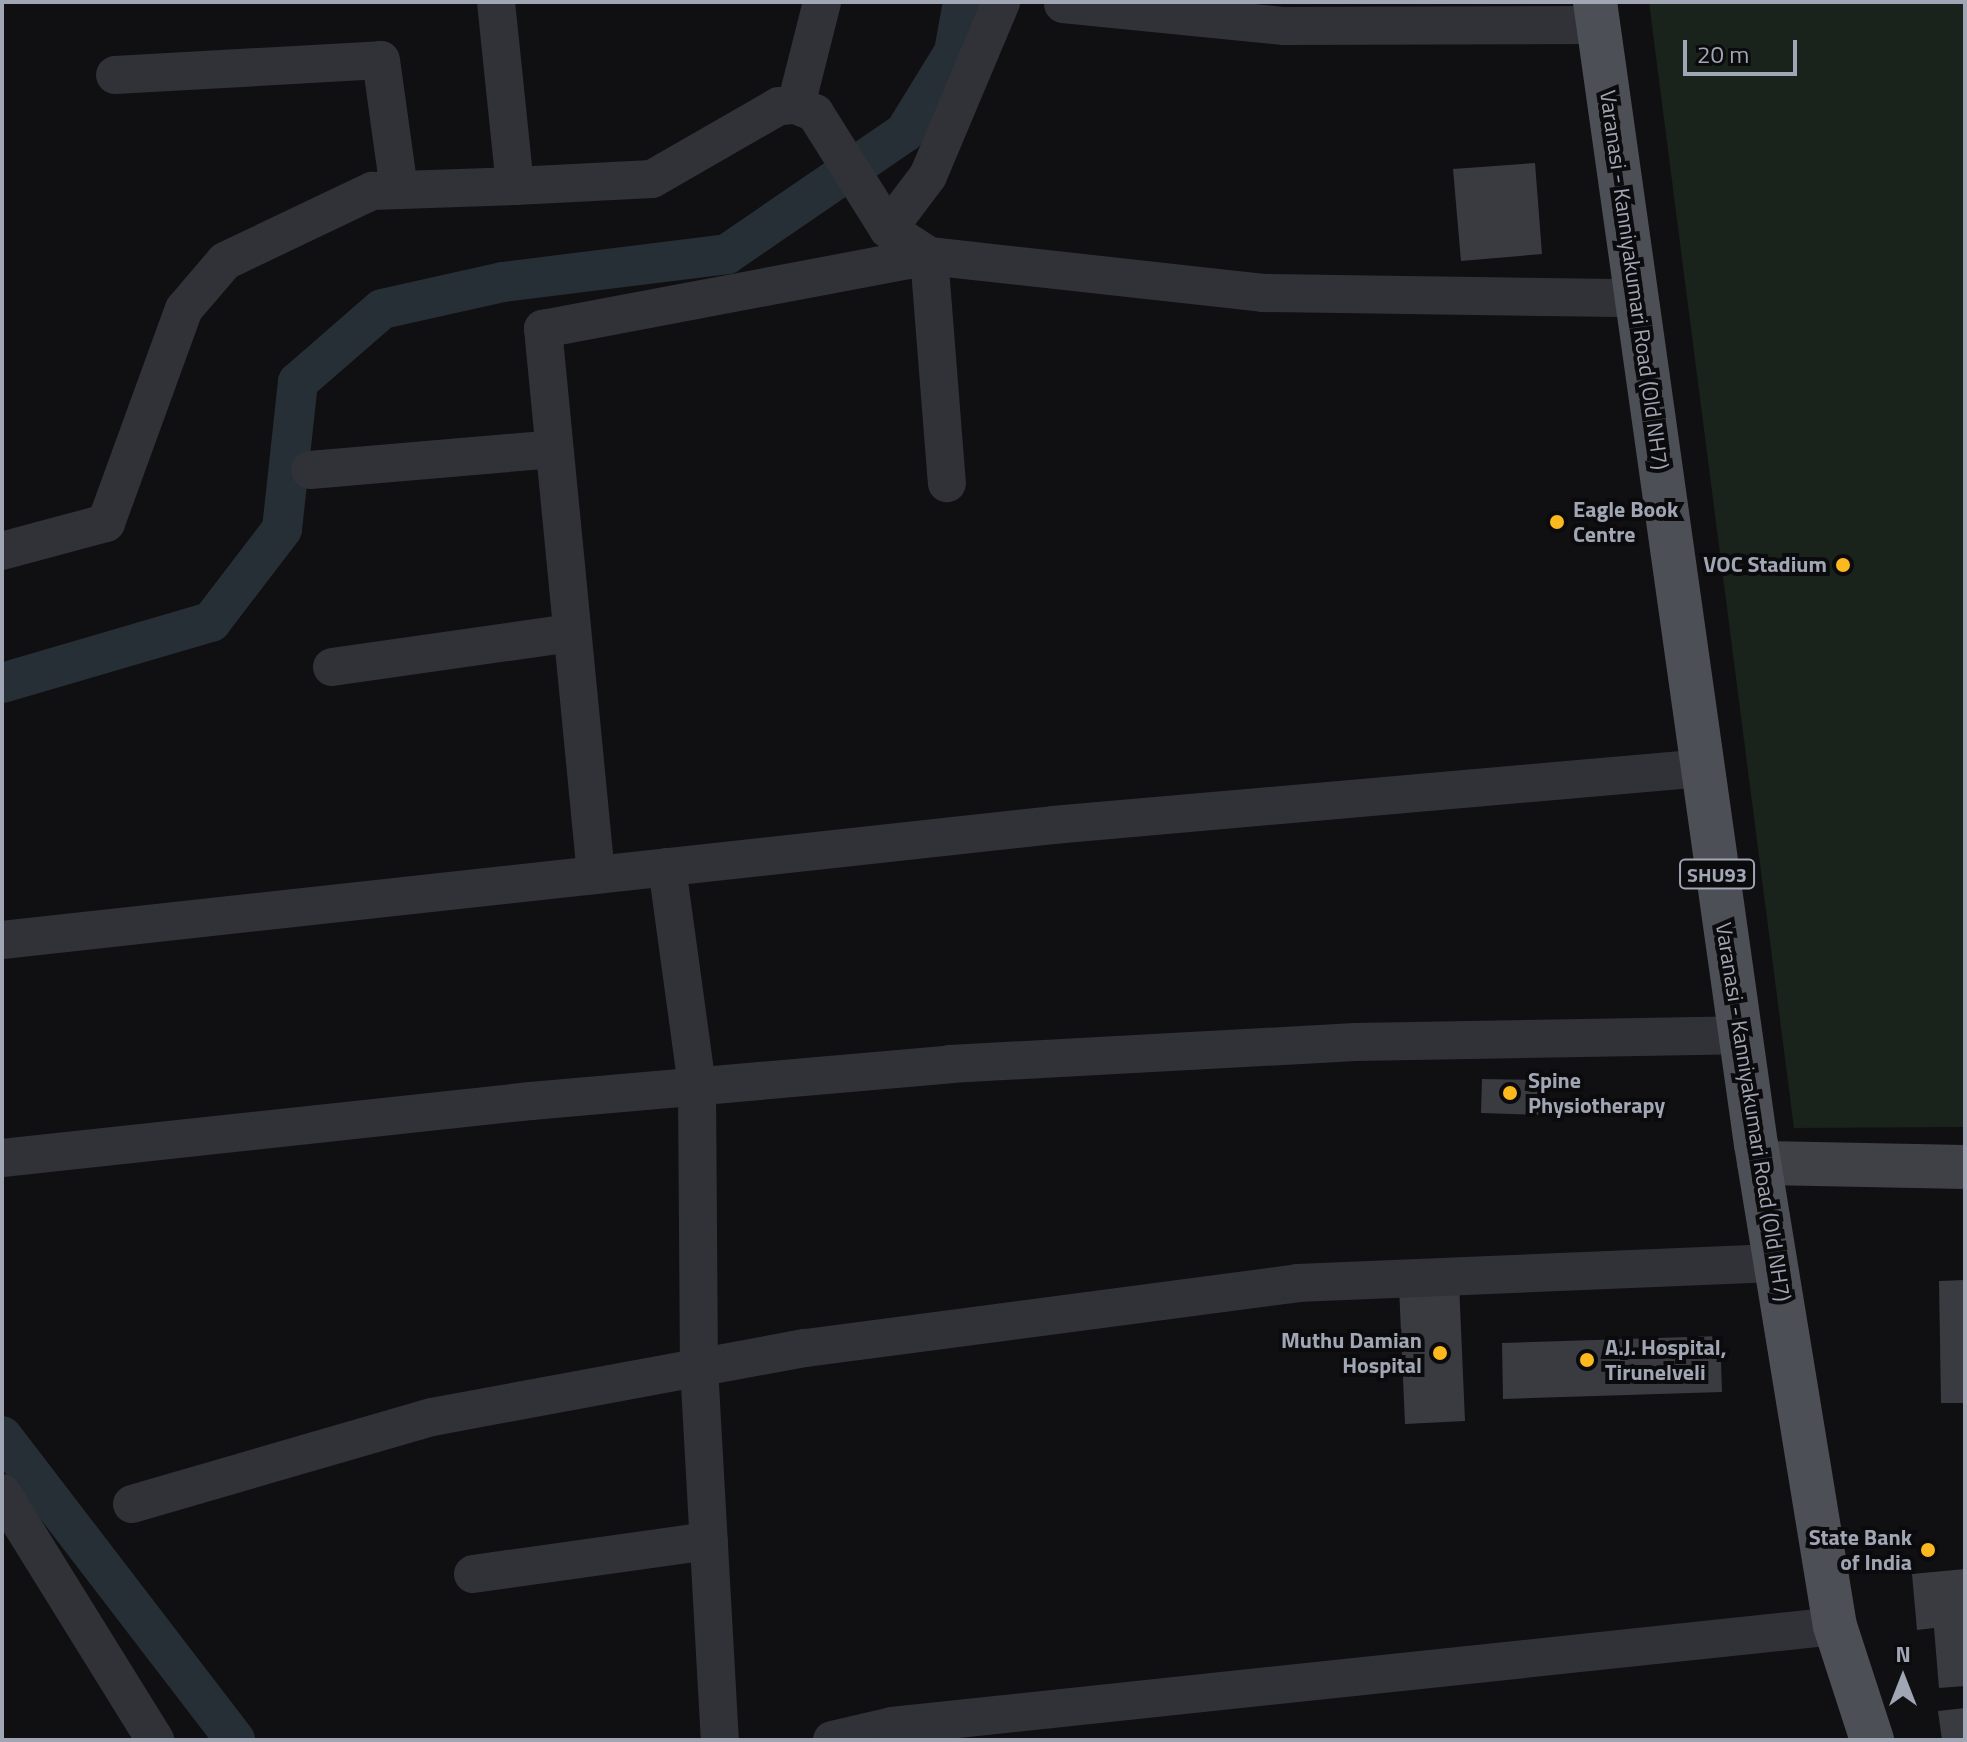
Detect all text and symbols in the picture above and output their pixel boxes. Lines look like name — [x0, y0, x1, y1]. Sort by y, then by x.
scale bar — [1687, 24, 1801, 74]
text: 20 m — [1697, 36, 1749, 72]
street label: Varanasi - Kanniyakumari Road (Old NH7) — [1594, 88, 1674, 472]
place label: Eagle Book Centre — [1573, 496, 1678, 548]
marker: Eagle Book Centre — [1548, 513, 1566, 531]
place label: VOC Stadium — [1703, 552, 1827, 578]
marker: VOC Stadium — [1834, 556, 1852, 574]
road number: SHU93 — [1679, 858, 1755, 890]
street label: Varanasi - Kanniyakumari Road (Old NH7) — [1710, 921, 1796, 1303]
place label: Spine Physiotherapy — [1528, 1067, 1665, 1118]
marker: Spine Physiotherapy — [1499, 1082, 1521, 1104]
place label: Muthu Damian Hospital — [1281, 1327, 1422, 1378]
place label: A.J. Hospital, Tirunelveli — [1605, 1334, 1726, 1386]
marker: Muthu Damian Hospital — [1429, 1342, 1451, 1364]
marker: A.J. Hospital, Tirunelveli — [1576, 1349, 1598, 1371]
place label: State Bank of India — [1809, 1524, 1912, 1576]
marker: State Bank of India — [1919, 1541, 1937, 1559]
text: N — [1895, 1637, 1911, 1671]
north arrow — [1863, 1638, 1943, 1718]

